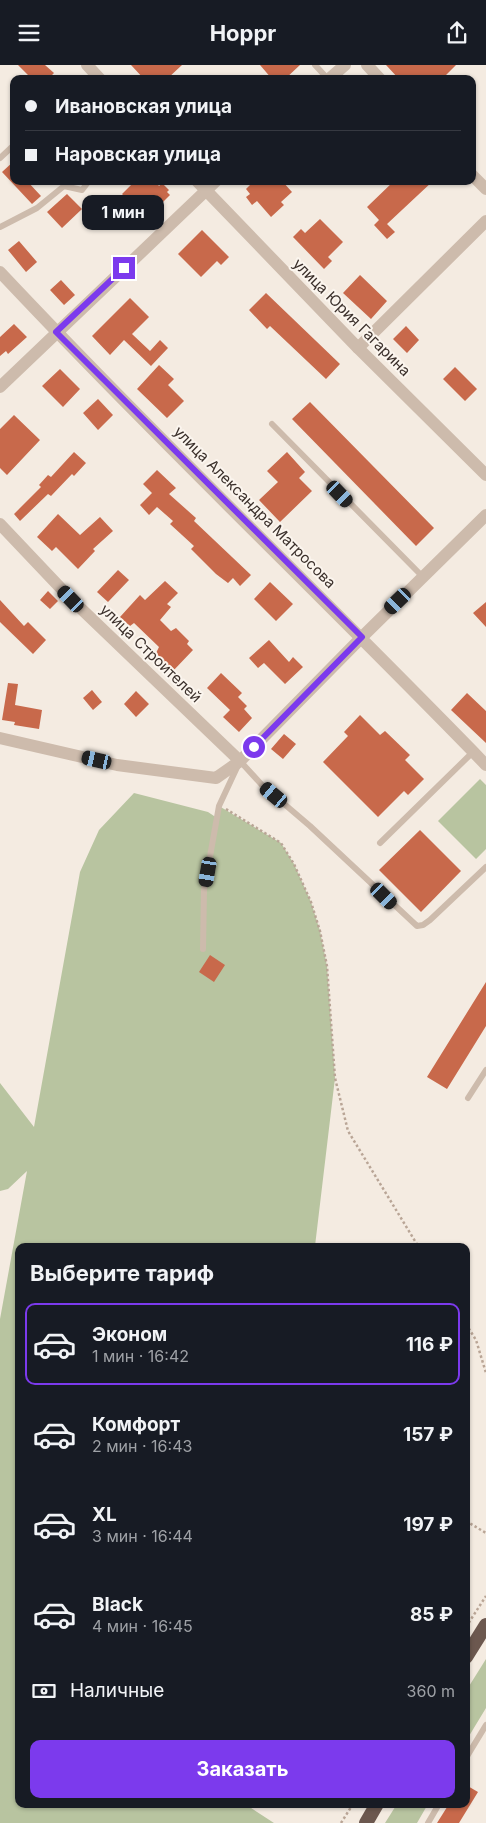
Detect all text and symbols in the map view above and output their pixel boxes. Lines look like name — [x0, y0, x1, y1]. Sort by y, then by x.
icon: menu — [15, 19, 43, 47]
icon: share — [443, 19, 471, 47]
text: Hoppr — [210, 20, 276, 46]
text: Ивановская улица — [55, 95, 232, 118]
text: Наровская улица — [55, 143, 221, 166]
callout: 1 мин — [83, 195, 165, 231]
text: 1 мин — [101, 202, 145, 222]
street label: улица Юрия Гагарина — [289, 254, 415, 380]
route end — [113, 257, 135, 279]
street label: улица Александра Матросова — [170, 422, 340, 592]
car — [324, 478, 355, 510]
car — [55, 583, 86, 615]
car — [381, 585, 414, 617]
street label: улица Строителей — [96, 600, 206, 706]
route start — [243, 736, 265, 758]
car — [80, 749, 113, 771]
car — [257, 780, 290, 810]
car — [198, 856, 217, 888]
car — [368, 880, 399, 912]
text: Выберите тариф — [30, 1260, 214, 1286]
icon: car — [32, 1322, 77, 1367]
text: Эконом — [92, 1323, 167, 1346]
text: 116 ₽ — [406, 1333, 453, 1356]
text: 1 мин · 16:42 — [92, 1346, 189, 1366]
icon: car — [32, 1412, 77, 1457]
text: Комфорт — [92, 1413, 180, 1436]
text: 157 ₽ — [403, 1423, 453, 1446]
text: 2 мин · 16:43 — [92, 1436, 192, 1456]
icon: car — [32, 1502, 77, 1547]
text: XL — [92, 1503, 117, 1526]
text: 197 ₽ — [403, 1513, 453, 1536]
text: 3 мин · 16:44 — [92, 1526, 193, 1546]
icon: car — [32, 1592, 77, 1637]
text: Black — [92, 1593, 143, 1616]
text: 85 ₽ — [410, 1603, 453, 1626]
text: 4 мин · 16:45 — [92, 1616, 193, 1636]
icon: cash — [30, 1677, 58, 1705]
text: Наличные — [70, 1679, 164, 1702]
text: 360 m — [407, 1681, 455, 1701]
button: Заказать — [30, 1740, 455, 1798]

